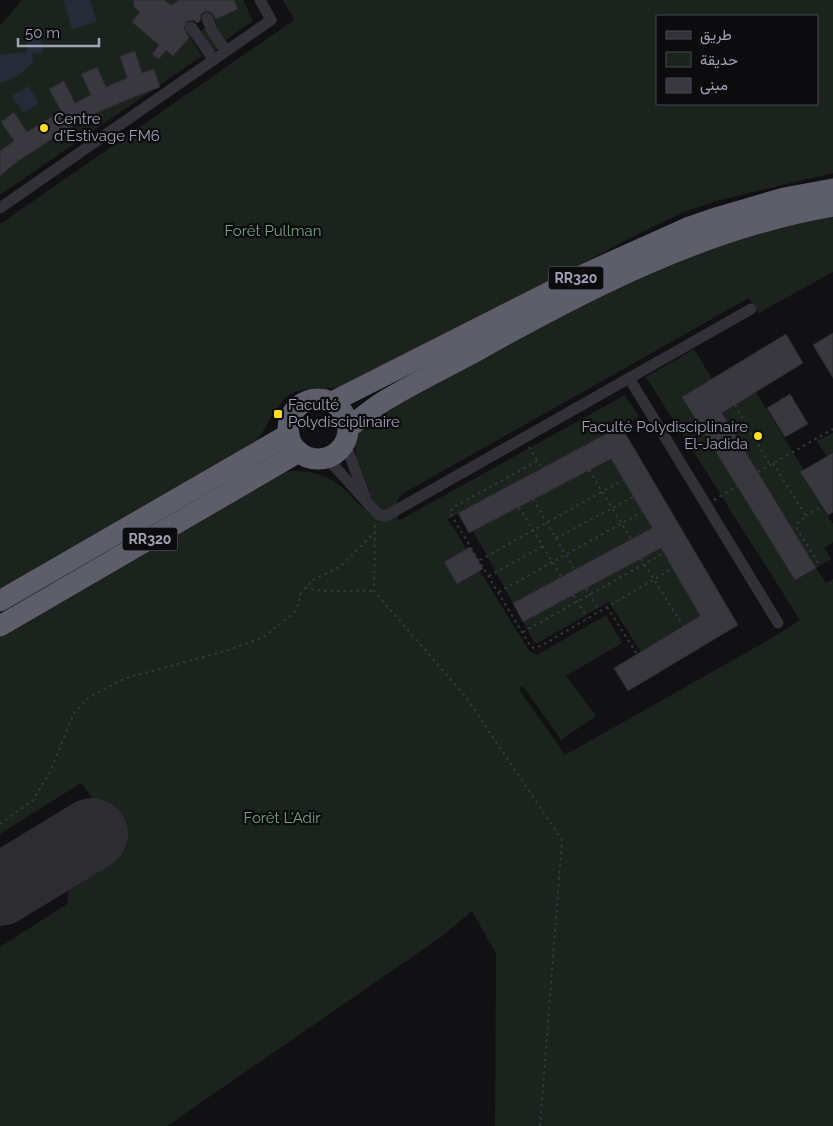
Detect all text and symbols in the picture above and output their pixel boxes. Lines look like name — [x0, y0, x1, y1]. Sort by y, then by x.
scale bar — [18, 15, 99, 47]
legend — [656, 15, 818, 105]
text: 50 m — [25, 24, 60, 42]
text: طريق — [700, 26, 732, 45]
text: حديقة — [700, 51, 738, 69]
text: مبنى — [700, 76, 728, 95]
place label: Centre d'Estivage FM6 — [54, 110, 160, 145]
marker: Centre d'Estivage FM6 — [38, 122, 50, 134]
park label: Forêt Pullman — [225, 222, 322, 240]
road number: RR320 — [548, 266, 604, 290]
place label: Faculté Polydisciplinaire — [288, 396, 400, 431]
marker: Faculté Polydisciplinaire — [272, 408, 284, 420]
place label: Faculté Polydisciplinaire El-Jadida — [581, 418, 748, 453]
marker: Faculté Polydisciplinaire El-Jadida — [752, 430, 764, 442]
road number: RR320 — [122, 528, 178, 550]
park label: Forêt L'Adir — [244, 809, 321, 827]

